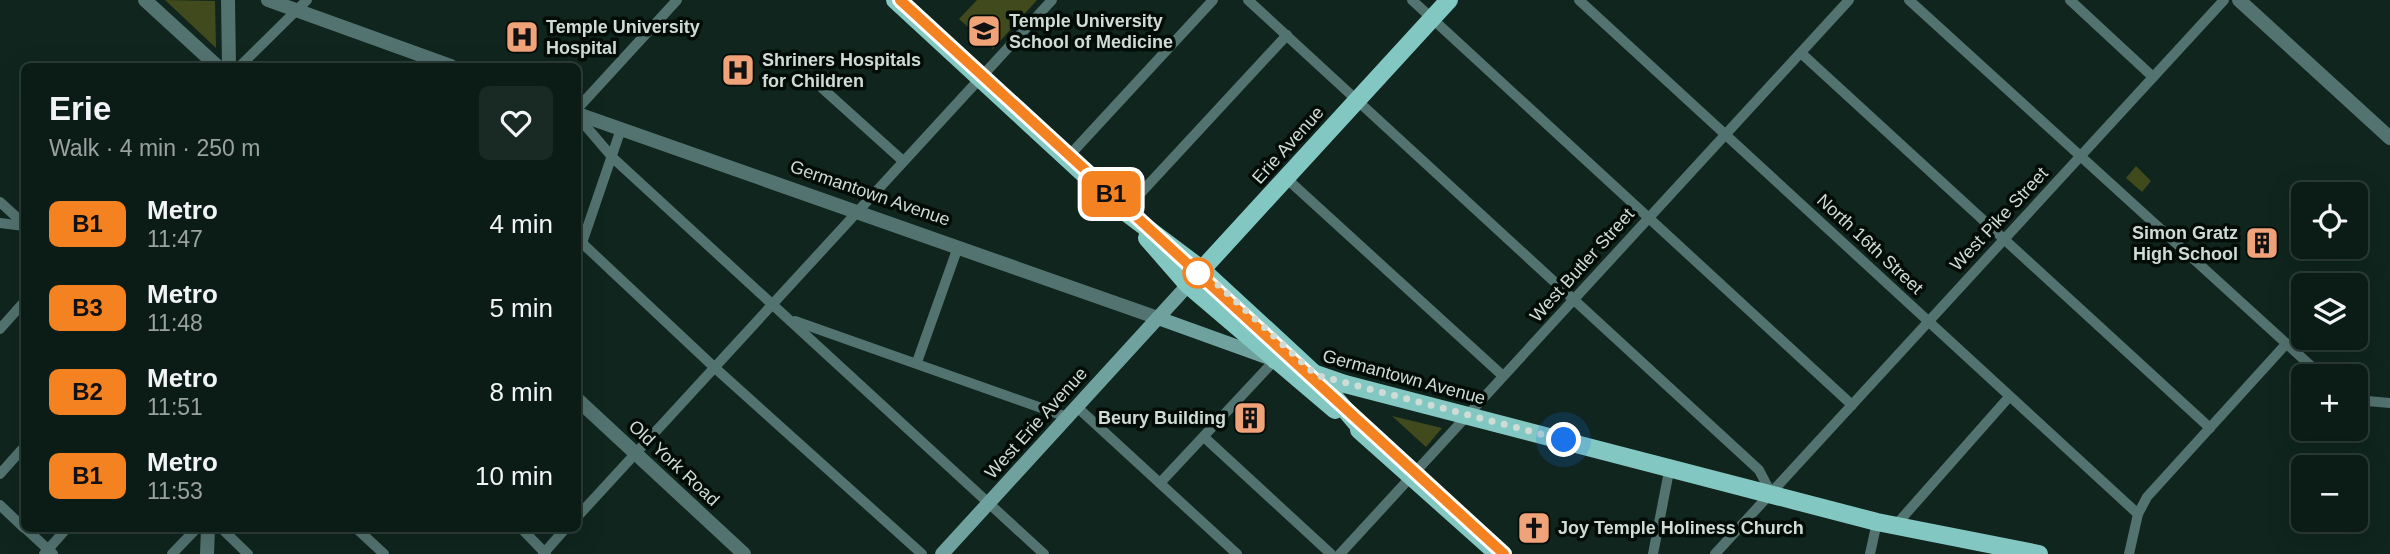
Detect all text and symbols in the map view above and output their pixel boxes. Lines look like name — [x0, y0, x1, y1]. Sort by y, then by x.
place label: Temple University School of Medicine — [1009, 11, 1173, 52]
school or university icon: Temple University School of Medicine — [965, 12, 1003, 50]
place label: Temple University Hospital — [546, 17, 700, 58]
hospital icon: Temple University Hospital — [503, 18, 541, 56]
place label: Shriners Hospitals for Children — [762, 50, 921, 91]
hospital icon: Shriners Hospitals for Children — [719, 51, 757, 89]
button: heart — [479, 86, 553, 160]
text: Erie — [49, 90, 111, 127]
street label: Erie Avenue — [1248, 102, 1328, 188]
text: Walk · 4 min · 250 m — [49, 135, 260, 161]
street label: Germantown Avenue — [787, 156, 953, 230]
street label: West Pike Street — [1946, 163, 2052, 275]
line badge: B1 — [1080, 171, 1142, 217]
text: B1 — [1096, 180, 1126, 207]
map controls — [2291, 182, 2368, 532]
button: locate — [2291, 182, 2368, 259]
street label: North 16th Street — [1813, 190, 1927, 298]
text: Metro — [147, 195, 218, 225]
street label: West Butler Street — [1526, 204, 1638, 326]
text: 4 min — [489, 209, 553, 239]
text: B1 — [72, 210, 103, 237]
place label: Simon Gratz High School — [2132, 223, 2238, 264]
building icon: Simon Gratz High School — [2243, 224, 2281, 262]
text: 11:47 — [147, 226, 203, 252]
unlabelled marker — [1183, 258, 1213, 288]
button: layers — [2291, 273, 2368, 350]
text: Metro — [147, 279, 218, 309]
text: 5 min — [489, 293, 553, 323]
text: B3 — [72, 294, 103, 321]
text: 11:48 — [147, 310, 203, 336]
street label: Germantown Avenue — [1320, 346, 1488, 408]
text: Metro — [147, 363, 218, 393]
street label: West Erie Avenue — [981, 363, 1091, 483]
button: + — [2291, 364, 2368, 441]
text: 8 min — [489, 377, 553, 407]
text: B2 — [72, 378, 103, 405]
text: 11:51 — [147, 394, 203, 420]
building icon: Beury Building — [1231, 399, 1269, 437]
place label: Beury Building — [1098, 408, 1226, 428]
street label: Old York Road — [625, 416, 723, 510]
your location — [1546, 422, 1581, 457]
text: Metro — [147, 447, 218, 477]
button: − — [2291, 455, 2368, 532]
text: 10 min — [475, 461, 553, 491]
text: B1 — [72, 462, 103, 489]
text: 11:53 — [147, 478, 203, 504]
church icon: Joy Temple Holiness Church — [1515, 509, 1553, 547]
place label: Joy Temple Holiness Church — [1558, 518, 1804, 538]

